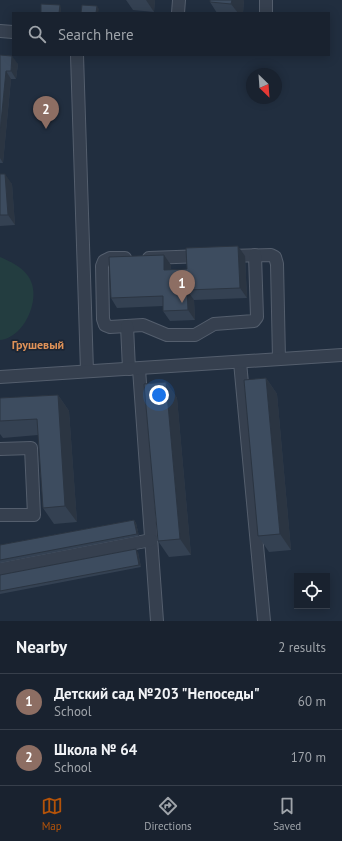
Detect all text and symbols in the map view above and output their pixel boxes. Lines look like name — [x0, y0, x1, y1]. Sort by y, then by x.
search box — [12, 12, 330, 56]
icon: search — [26, 23, 48, 45]
text: Search here — [58, 25, 134, 44]
north arrow — [246, 68, 282, 104]
pin: 2 — [33, 96, 59, 129]
pin: 1 — [169, 270, 195, 303]
district label: Грушевый — [12, 337, 64, 352]
your location — [149, 385, 169, 405]
map controls — [294, 573, 330, 609]
button: locate — [294, 573, 330, 609]
text: Nearby — [16, 636, 67, 658]
text: 2 results — [278, 639, 326, 656]
text: Детский сад №203 "Непоседы" — [54, 684, 260, 703]
text: 1 — [25, 693, 33, 710]
text: 60 m — [298, 693, 326, 710]
text: School — [54, 703, 92, 720]
text: Школа № 64 — [54, 740, 137, 759]
text: 2 — [25, 749, 33, 766]
text: 170 m — [291, 749, 326, 766]
text: School — [54, 759, 92, 776]
tab: Map — [41, 795, 63, 833]
tab: Directions — [144, 795, 192, 833]
tab: Saved — [273, 795, 301, 833]

